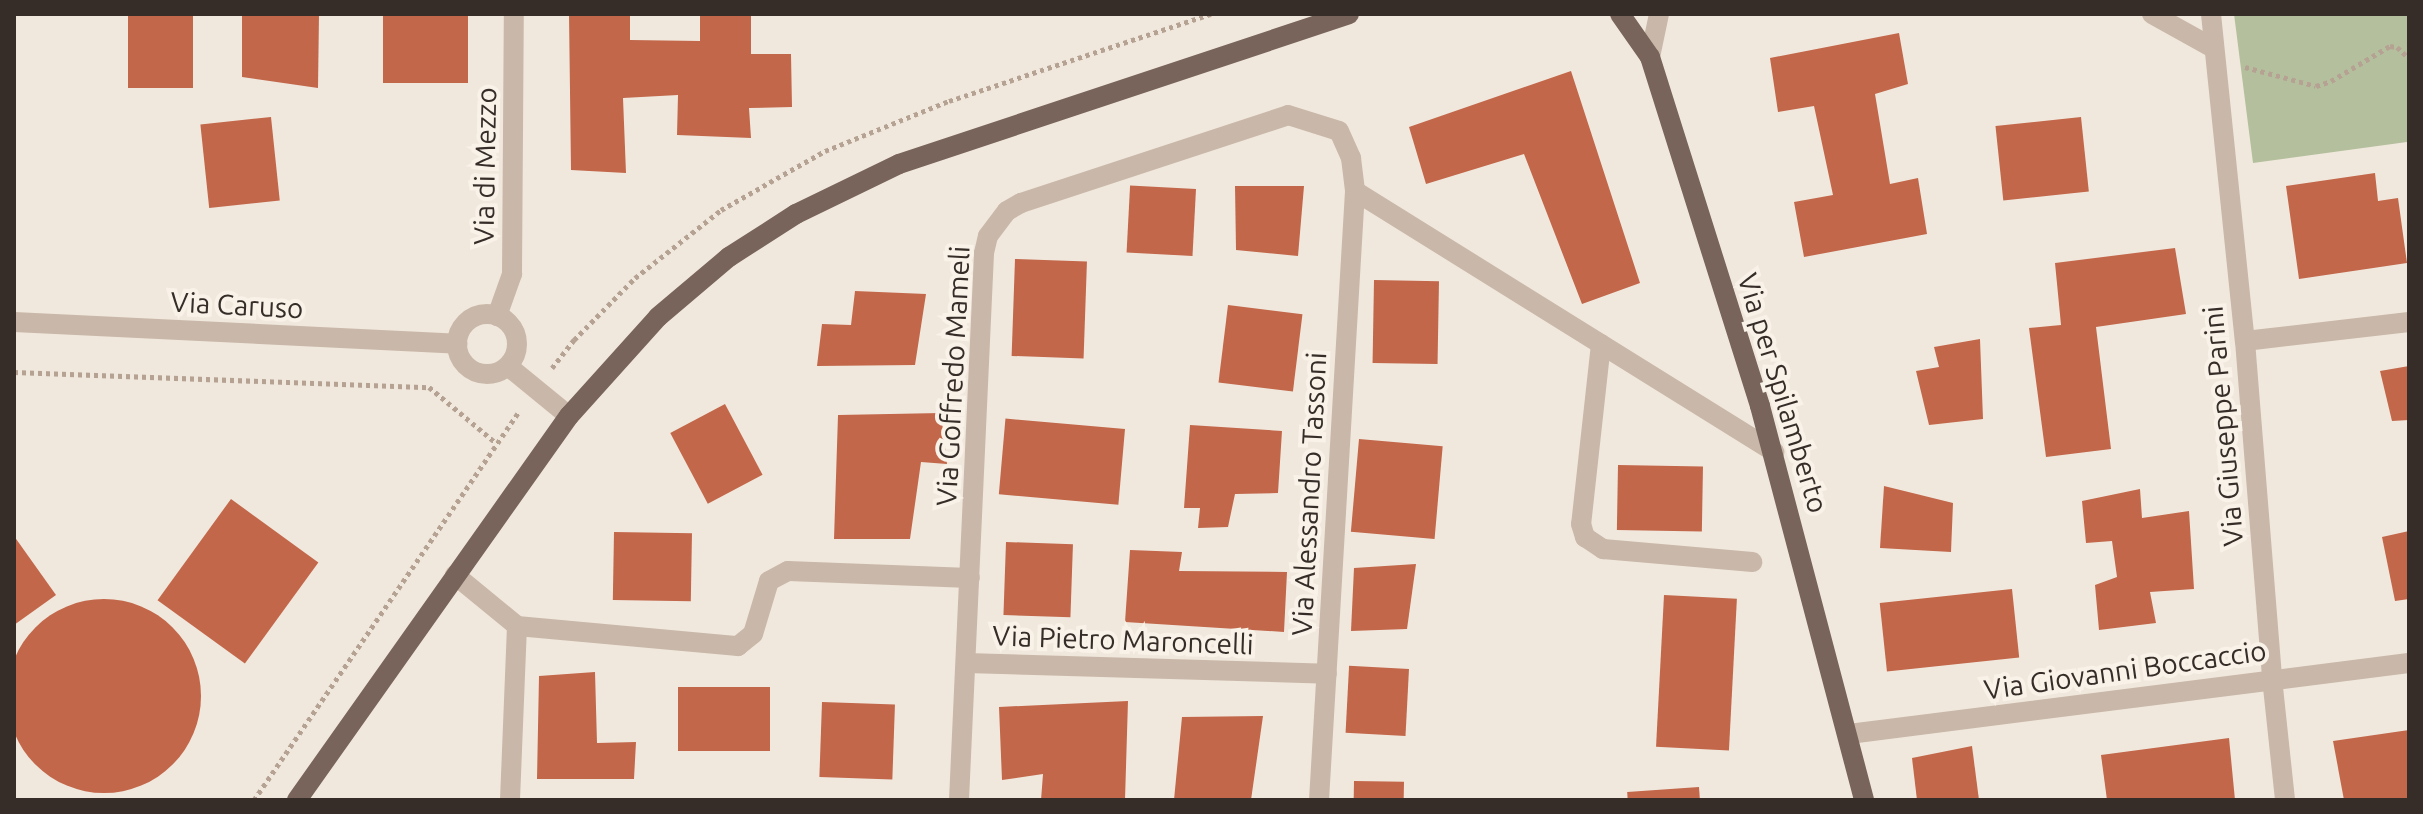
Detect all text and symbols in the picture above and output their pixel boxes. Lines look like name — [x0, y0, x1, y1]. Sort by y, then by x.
street label: Via di Mezzo — [467, 87, 503, 245]
street label: Via Goffredo Mameli — [929, 245, 977, 507]
street label: Via per Spilamberto — [1731, 269, 1835, 517]
street label: Via Caruso — [170, 285, 304, 325]
street label: Via Giuseppe Parini — [2196, 305, 2250, 547]
street label: Via Alessandro Tassoni — [1285, 351, 1333, 637]
street label: Via Pietro Maroncelli — [992, 619, 1254, 661]
street label: Via Giovanni Boccaccio — [1982, 634, 2268, 706]

